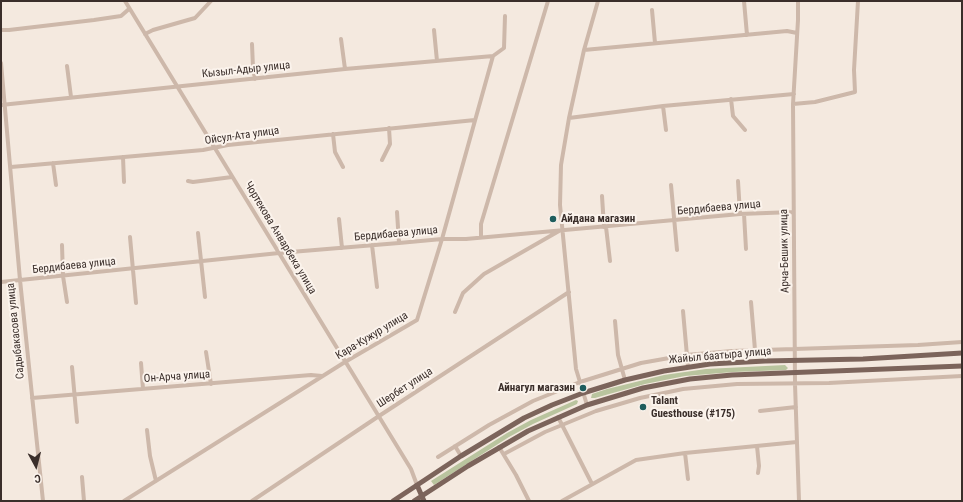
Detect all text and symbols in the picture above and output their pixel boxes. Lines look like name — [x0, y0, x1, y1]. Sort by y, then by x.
street label: Кызыл-Адыр улица — [201, 59, 291, 81]
street label: Ойсул-Ата улица — [204, 124, 280, 148]
street label: Чортекова Анварбека улица — [241, 179, 319, 297]
street label: Бердибаева улица — [677, 198, 761, 218]
street label: Арча-Бешик улица — [778, 209, 792, 293]
place label: Айдана магазин — [561, 212, 635, 226]
marker: Айдана магазин — [548, 214, 558, 224]
street label: Бердибаева улица — [354, 224, 438, 244]
street label: Бердибаева улица — [32, 255, 116, 277]
street label: Садыбакасова улица — [4, 282, 28, 380]
street label: Кара-Кужур улица — [334, 309, 410, 363]
street label: Жайыл баатыра улица — [668, 345, 772, 367]
street label: Шербет улица — [375, 365, 435, 411]
street label: Он-Арча улица — [143, 368, 211, 386]
place label: Айнагул магазин — [498, 381, 575, 395]
marker: Айнагул магазин — [578, 383, 588, 393]
place label: Talant Guesthouse (#175) — [651, 394, 735, 420]
marker: Talant Guesthouse (#175) — [638, 402, 648, 412]
north arrow — [16, 446, 56, 486]
text: С — [34, 472, 41, 485]

